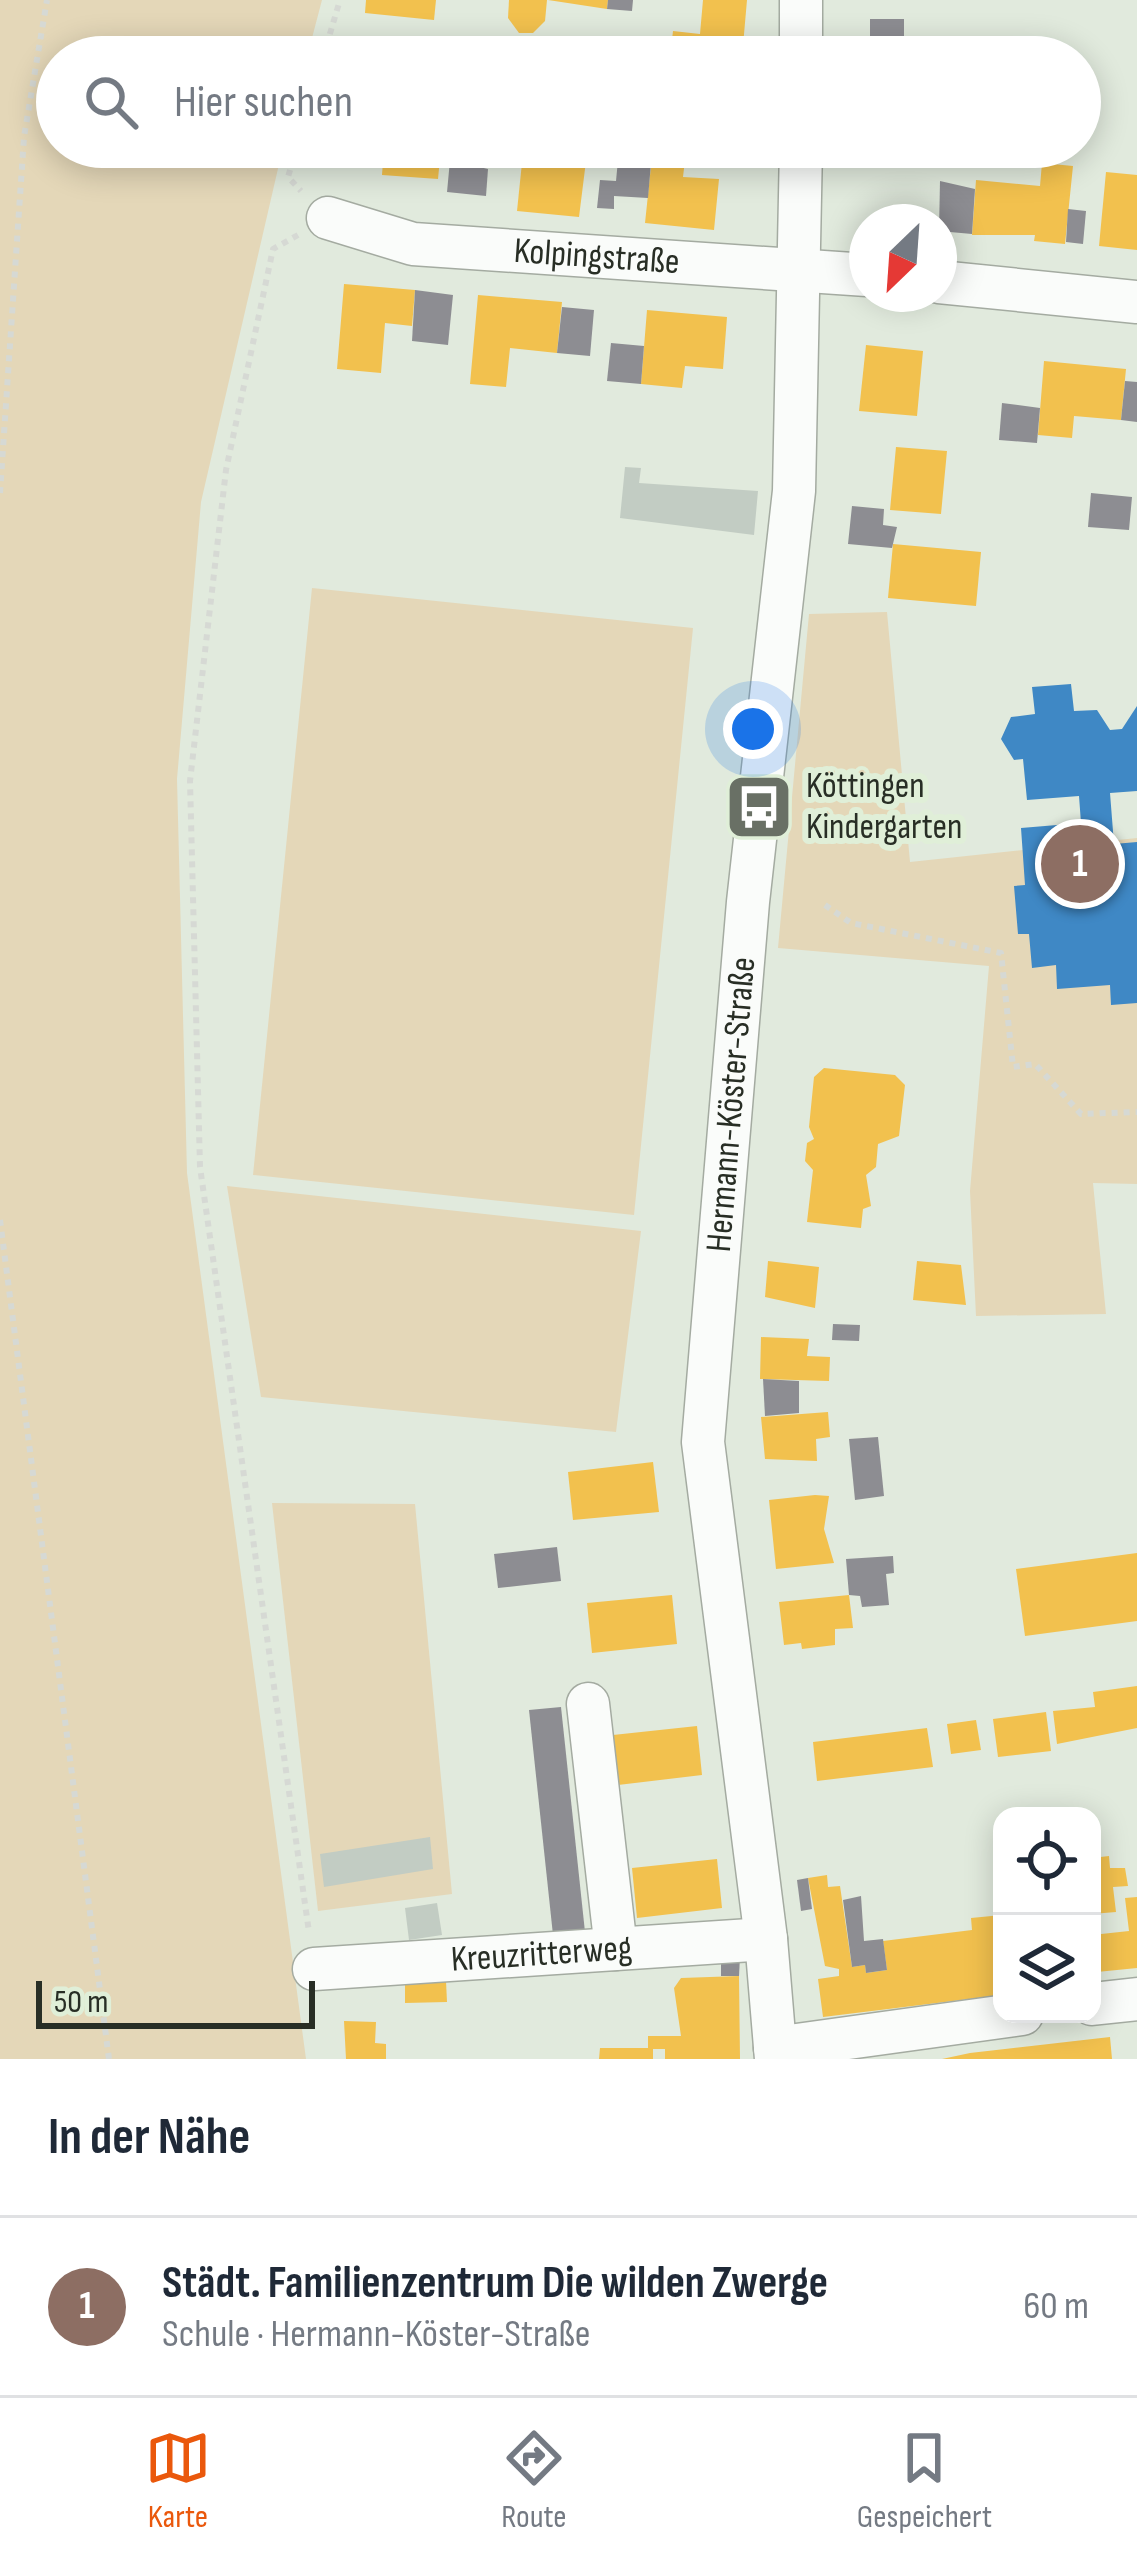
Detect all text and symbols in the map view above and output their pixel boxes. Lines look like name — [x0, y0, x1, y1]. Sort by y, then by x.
search box — [36, 36, 1101, 168]
icon: search — [78, 69, 144, 135]
text: Hier suchen — [174, 75, 353, 130]
north arrow — [849, 204, 957, 312]
street label: Kolpingstraße — [512, 229, 681, 284]
your location — [723, 699, 783, 759]
place label: Köttingen Kindergarten — [806, 765, 962, 849]
bus stop icon: Köttingen Kindergarten — [724, 772, 794, 842]
pin: 1 — [1041, 819, 1119, 909]
street label: Hermann-Köster-Straße — [697, 955, 765, 1254]
map controls — [993, 1807, 1101, 2023]
button: locate — [993, 1807, 1101, 1915]
button: layers — [993, 1915, 1101, 2023]
street label: Kreuzritterweg — [450, 1926, 633, 1981]
scale bar — [36, 1975, 315, 2028]
text: 50 m — [54, 1982, 108, 2022]
text: In der Nähe — [48, 2107, 250, 2168]
text: Städt. Familienzentrum Die wilden Zwerge — [162, 2256, 828, 2311]
text: 1 — [79, 2283, 95, 2330]
text: 60 m — [1023, 2283, 1089, 2330]
text: Schule · Hermann-Köster-Straße — [162, 2311, 591, 2358]
tab: Karte — [145, 2425, 211, 2537]
tab: Route — [501, 2425, 567, 2537]
tab: Gespeichert — [857, 2425, 992, 2537]

